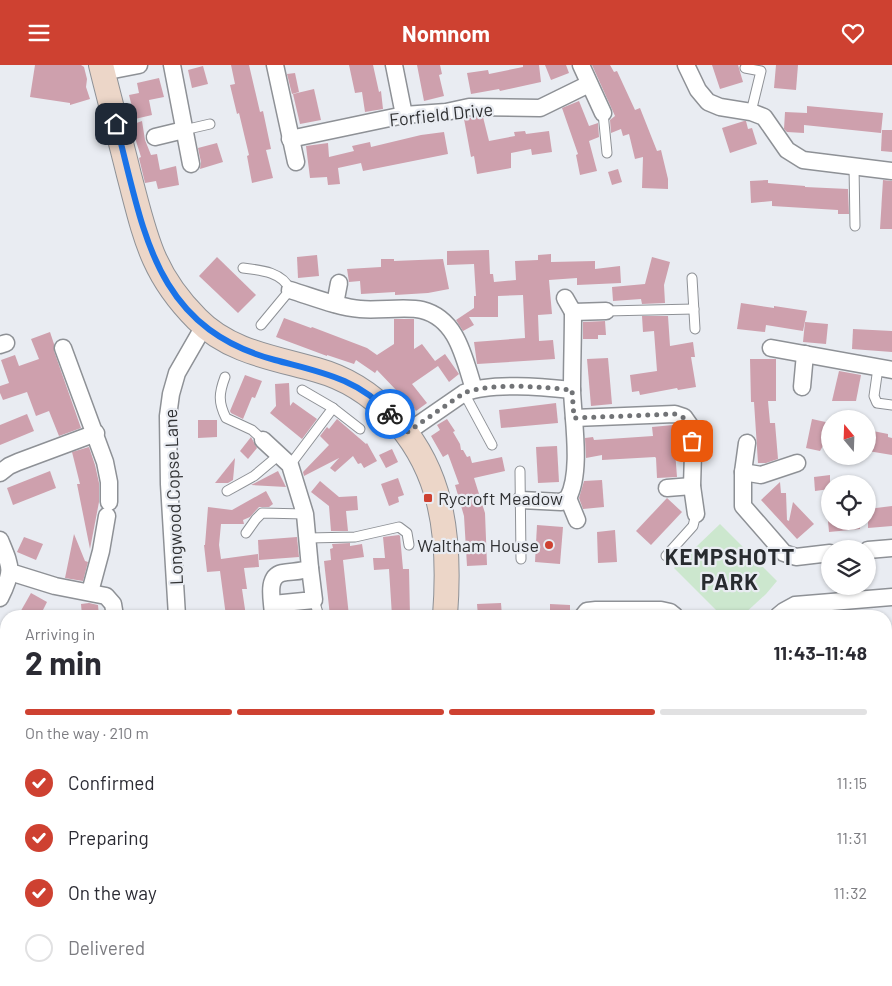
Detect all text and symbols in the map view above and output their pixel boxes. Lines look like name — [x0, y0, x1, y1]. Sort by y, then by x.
icon: menu — [25, 19, 53, 47]
icon: heart — [839, 19, 867, 47]
text: Nomnom — [402, 20, 490, 46]
street label: Forfield Drive — [388, 98, 494, 130]
pin — [95, 103, 137, 145]
icon: home — [102, 110, 130, 138]
courier — [365, 389, 415, 439]
icon: bike — [376, 400, 404, 428]
street label: Longwood Copse Lane — [159, 409, 187, 585]
north arrow — [821, 410, 876, 465]
map controls — [821, 410, 876, 595]
pin — [671, 420, 713, 462]
icon: bag — [678, 427, 706, 455]
button: locate — [821, 475, 876, 530]
place label: Rycroft Meadow — [438, 487, 563, 509]
marker: Rycroft Meadow — [422, 492, 434, 504]
place label: Waltham House — [417, 534, 539, 556]
marker: Waltham House — [543, 539, 555, 551]
button: layers — [821, 540, 876, 595]
district label: KEMPSHOTT PARK — [665, 543, 795, 594]
text: Arriving in — [25, 624, 95, 643]
text: 11:43–11:48 — [773, 641, 867, 664]
text: 2 min — [25, 643, 102, 681]
text: On the way · 210 m — [25, 723, 149, 742]
icon: check — [25, 769, 53, 797]
text: Confirmed — [68, 771, 155, 794]
text: 11:15 — [837, 773, 867, 792]
icon: check — [25, 824, 53, 852]
text: Preparing — [68, 826, 149, 849]
text: 11:31 — [837, 828, 867, 847]
icon: check — [25, 879, 53, 907]
text: On the way — [68, 881, 157, 904]
text: 11:32 — [834, 883, 867, 902]
text: Delivered — [68, 936, 145, 959]

